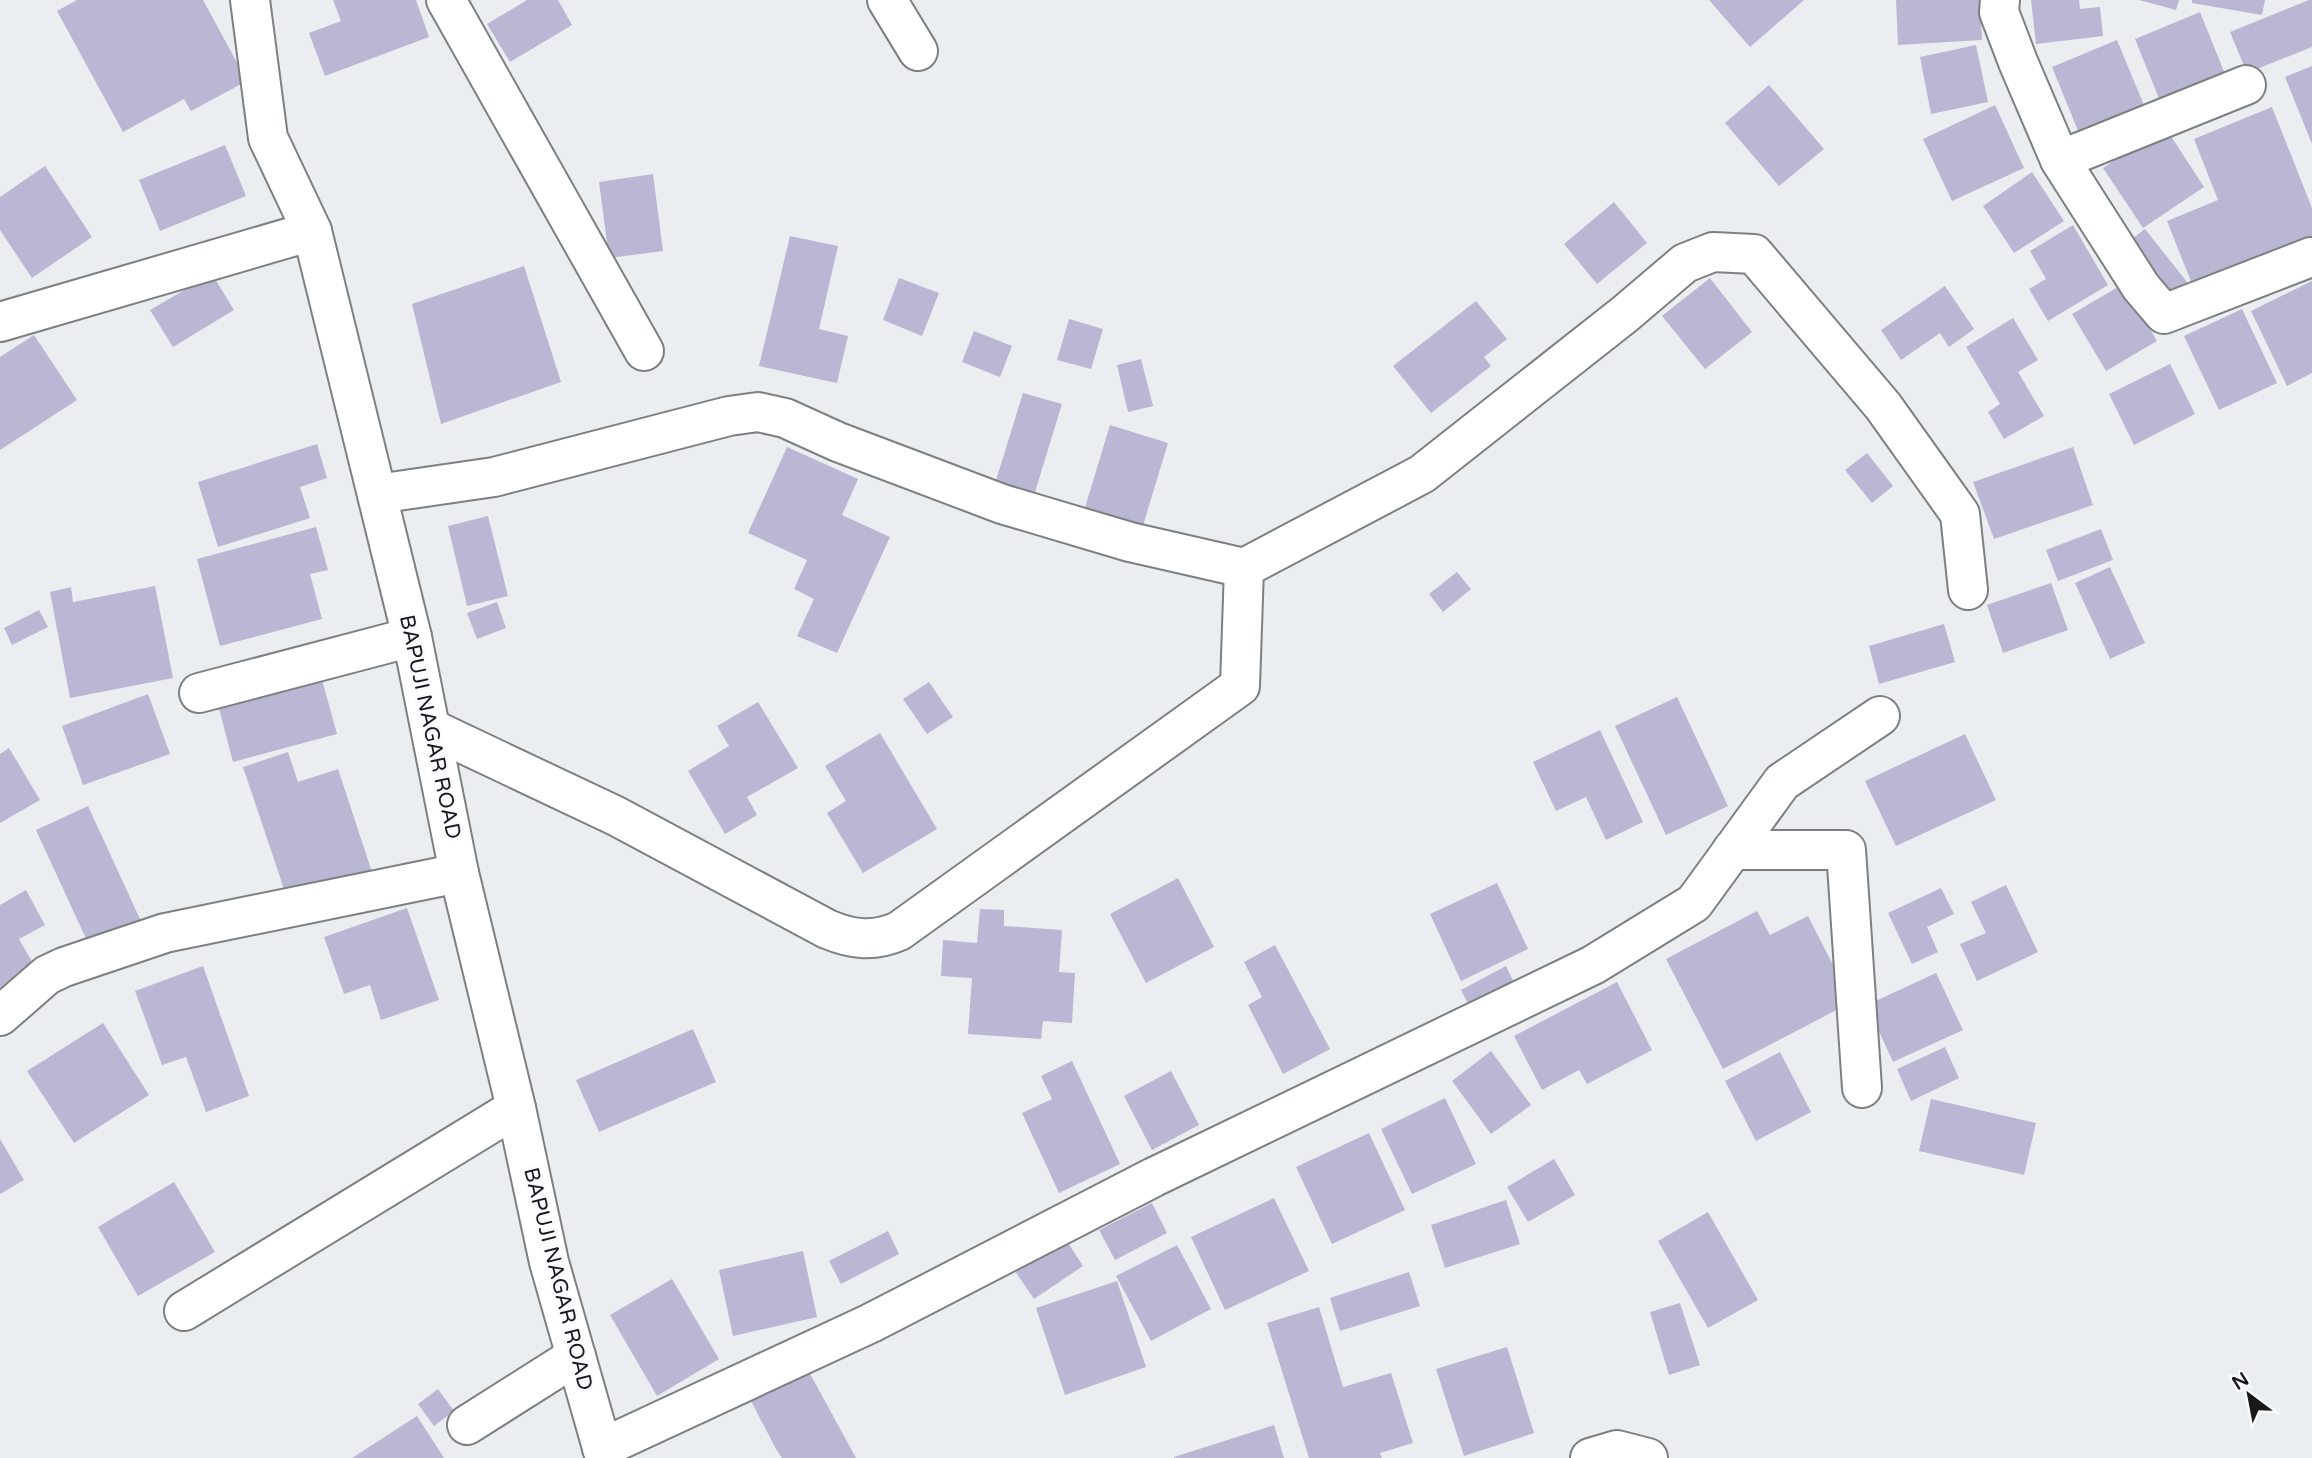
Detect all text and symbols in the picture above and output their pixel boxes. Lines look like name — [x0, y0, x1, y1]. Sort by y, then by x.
street label: BAPUJI NAGAR ROAD — [394, 612, 466, 842]
street label: BAPUJI NAGAR ROAD — [518, 1165, 598, 1393]
north arrow — [2214, 1360, 2284, 1430]
text: N — [2228, 1368, 2253, 1395]

